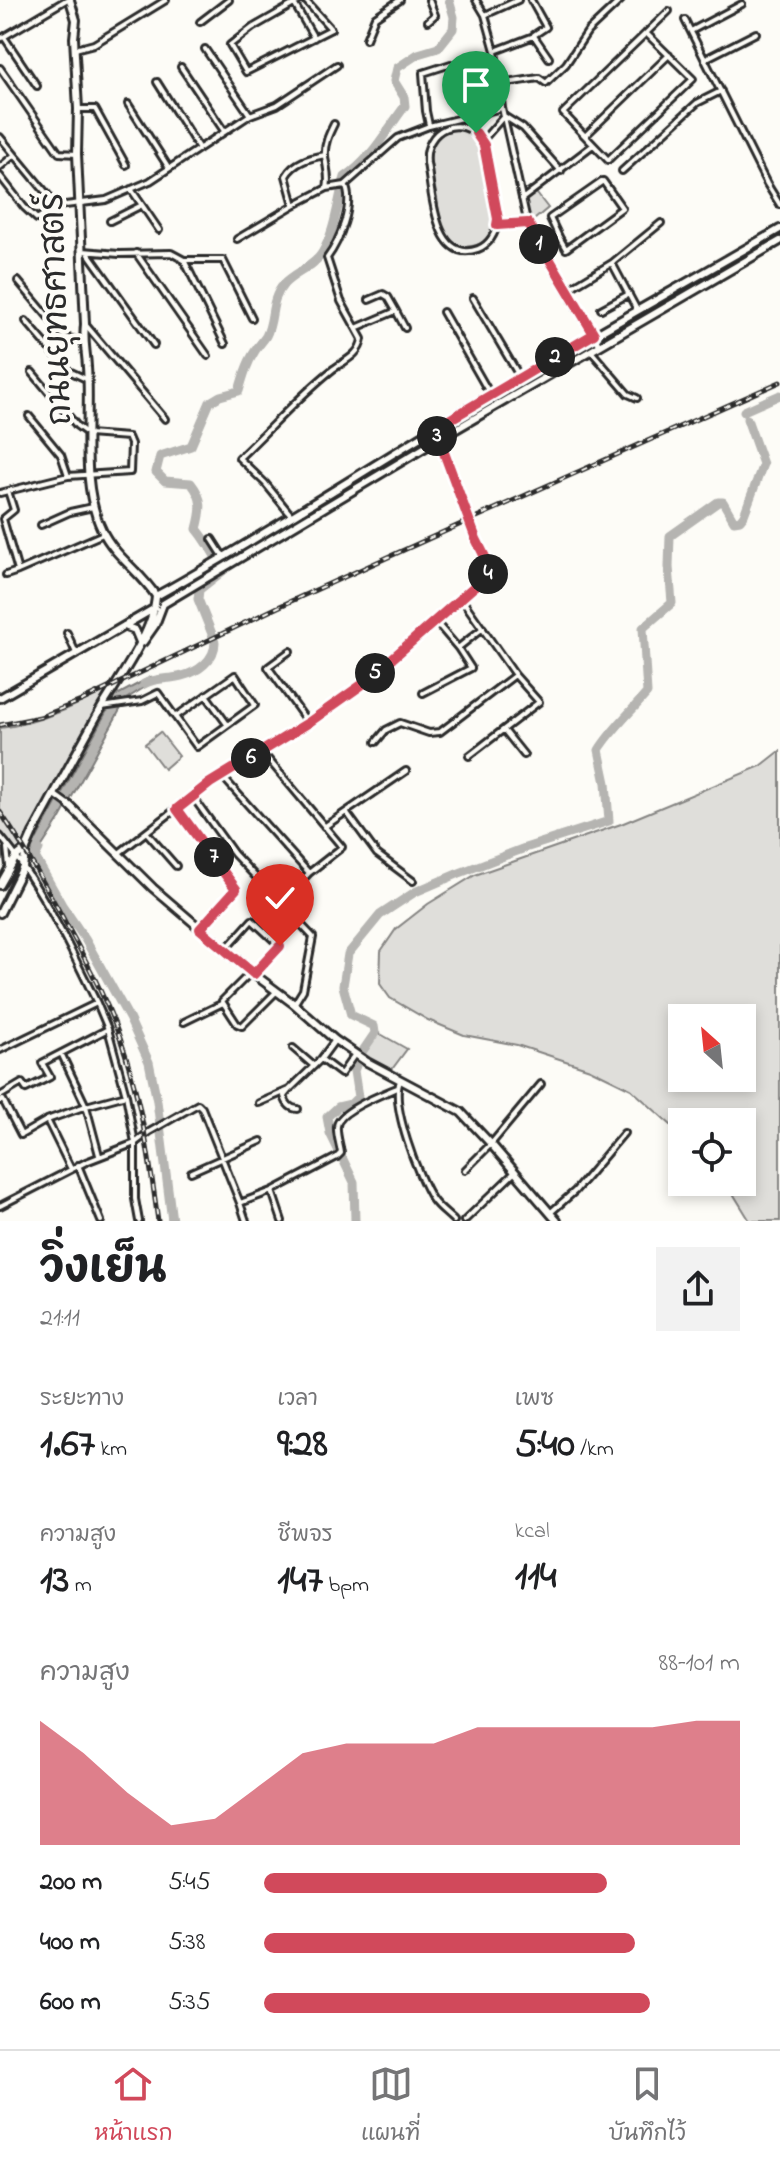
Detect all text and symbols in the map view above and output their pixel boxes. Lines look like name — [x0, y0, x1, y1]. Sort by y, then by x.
pin — [442, 51, 510, 133]
icon: arrive — [454, 63, 498, 107]
street label: ถนนยุทธศาสตร์ — [29, 191, 87, 426]
pin: 1 — [519, 224, 559, 264]
text: 1 — [536, 228, 543, 260]
pin: 2 — [535, 337, 575, 377]
text: 2 — [550, 341, 560, 373]
pin: 3 — [417, 416, 457, 456]
text: 3 — [432, 420, 442, 452]
pin: 4 — [468, 554, 508, 594]
text: 4 — [483, 558, 493, 590]
pin: 5 — [355, 653, 395, 693]
text: 5 — [369, 657, 381, 689]
pin: 6 — [231, 738, 271, 778]
text: 6 — [246, 742, 256, 774]
pin: 7 — [194, 837, 234, 877]
text: 7 — [209, 841, 219, 873]
pin — [246, 864, 314, 946]
icon: check — [258, 876, 302, 920]
north arrow — [668, 1004, 756, 1092]
map controls — [668, 1004, 756, 1196]
button: locate — [668, 1108, 756, 1196]
text: วิ่งเย็น — [40, 1238, 167, 1302]
button: share — [656, 1247, 740, 1331]
text: 21:11 — [40, 1300, 80, 1338]
text: ระยะทาง — [40, 1384, 124, 1416]
text: เวลา — [277, 1384, 318, 1416]
text: เพซ — [515, 1384, 554, 1416]
text: 1.67 — [40, 1416, 95, 1475]
text: 9:28 — [277, 1416, 328, 1475]
text: 5:40 — [515, 1416, 575, 1475]
text: km — [95, 1434, 127, 1466]
text: /km — [575, 1434, 614, 1466]
text: kcal — [515, 1516, 550, 1548]
text: ความสูง — [40, 1520, 116, 1552]
text: ชีพจร — [277, 1520, 333, 1552]
text: 114 — [515, 1548, 557, 1607]
text: 13 — [40, 1552, 69, 1611]
text: 147 — [277, 1552, 323, 1611]
text: m — [69, 1570, 92, 1602]
text: bpm — [323, 1570, 369, 1602]
text: 88–101 m — [659, 1645, 740, 1683]
text: ความสูง — [40, 1655, 130, 1693]
text: 200 m — [40, 1864, 102, 1902]
text: 5:45 — [168, 1864, 211, 1902]
text: 400 m — [40, 1924, 100, 1962]
text: 5:38 — [168, 1924, 206, 1962]
text: 600 m — [40, 1984, 101, 2022]
text: 5:35 — [168, 1984, 211, 2022]
tab: หน้าแรก — [94, 2062, 173, 2151]
tab: แผนที่ — [361, 2062, 420, 2151]
tab: บันทึกไว้ — [609, 2062, 686, 2151]

